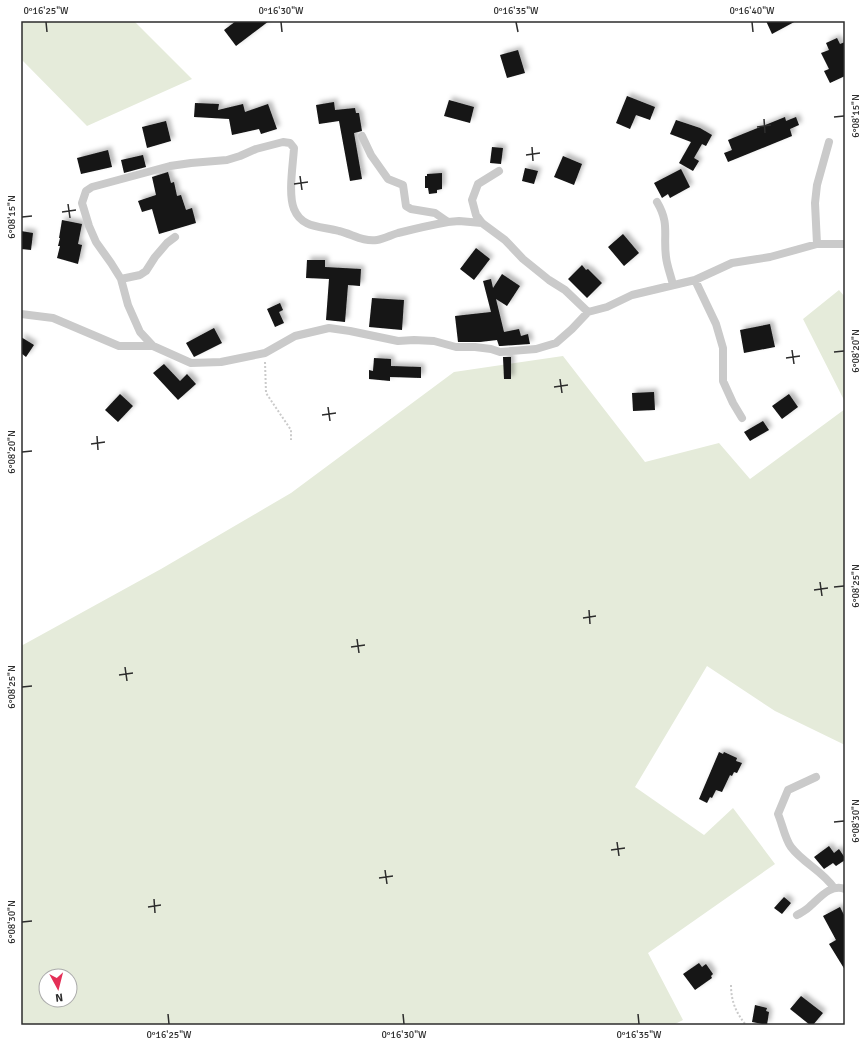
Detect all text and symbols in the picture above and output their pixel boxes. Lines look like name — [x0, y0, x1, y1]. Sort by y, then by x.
text: 0°16'25"W — [23, 5, 69, 17]
text: 0°16'30"W — [258, 5, 304, 17]
text: 0°16'35"W — [493, 5, 539, 17]
text: 0°16'40"W — [729, 5, 775, 17]
text: 6°08'15"N — [850, 94, 862, 138]
text: 6°08'15"N — [6, 195, 18, 239]
text: 6°08'20"N — [850, 329, 862, 373]
text: 6°08'20"N — [6, 430, 18, 474]
text: 6°08'25"N — [850, 564, 862, 608]
text: 6°08'25"N — [6, 665, 18, 709]
text: 6°08'30"N — [850, 799, 862, 843]
text: 6°08'30"N — [6, 900, 18, 944]
north arrow — [38, 968, 78, 1008]
text: N — [55, 991, 64, 1004]
text: 0°16'25"W — [146, 1029, 192, 1041]
text: 0°16'30"W — [381, 1029, 427, 1041]
text: 0°16'35"W — [616, 1029, 662, 1041]

